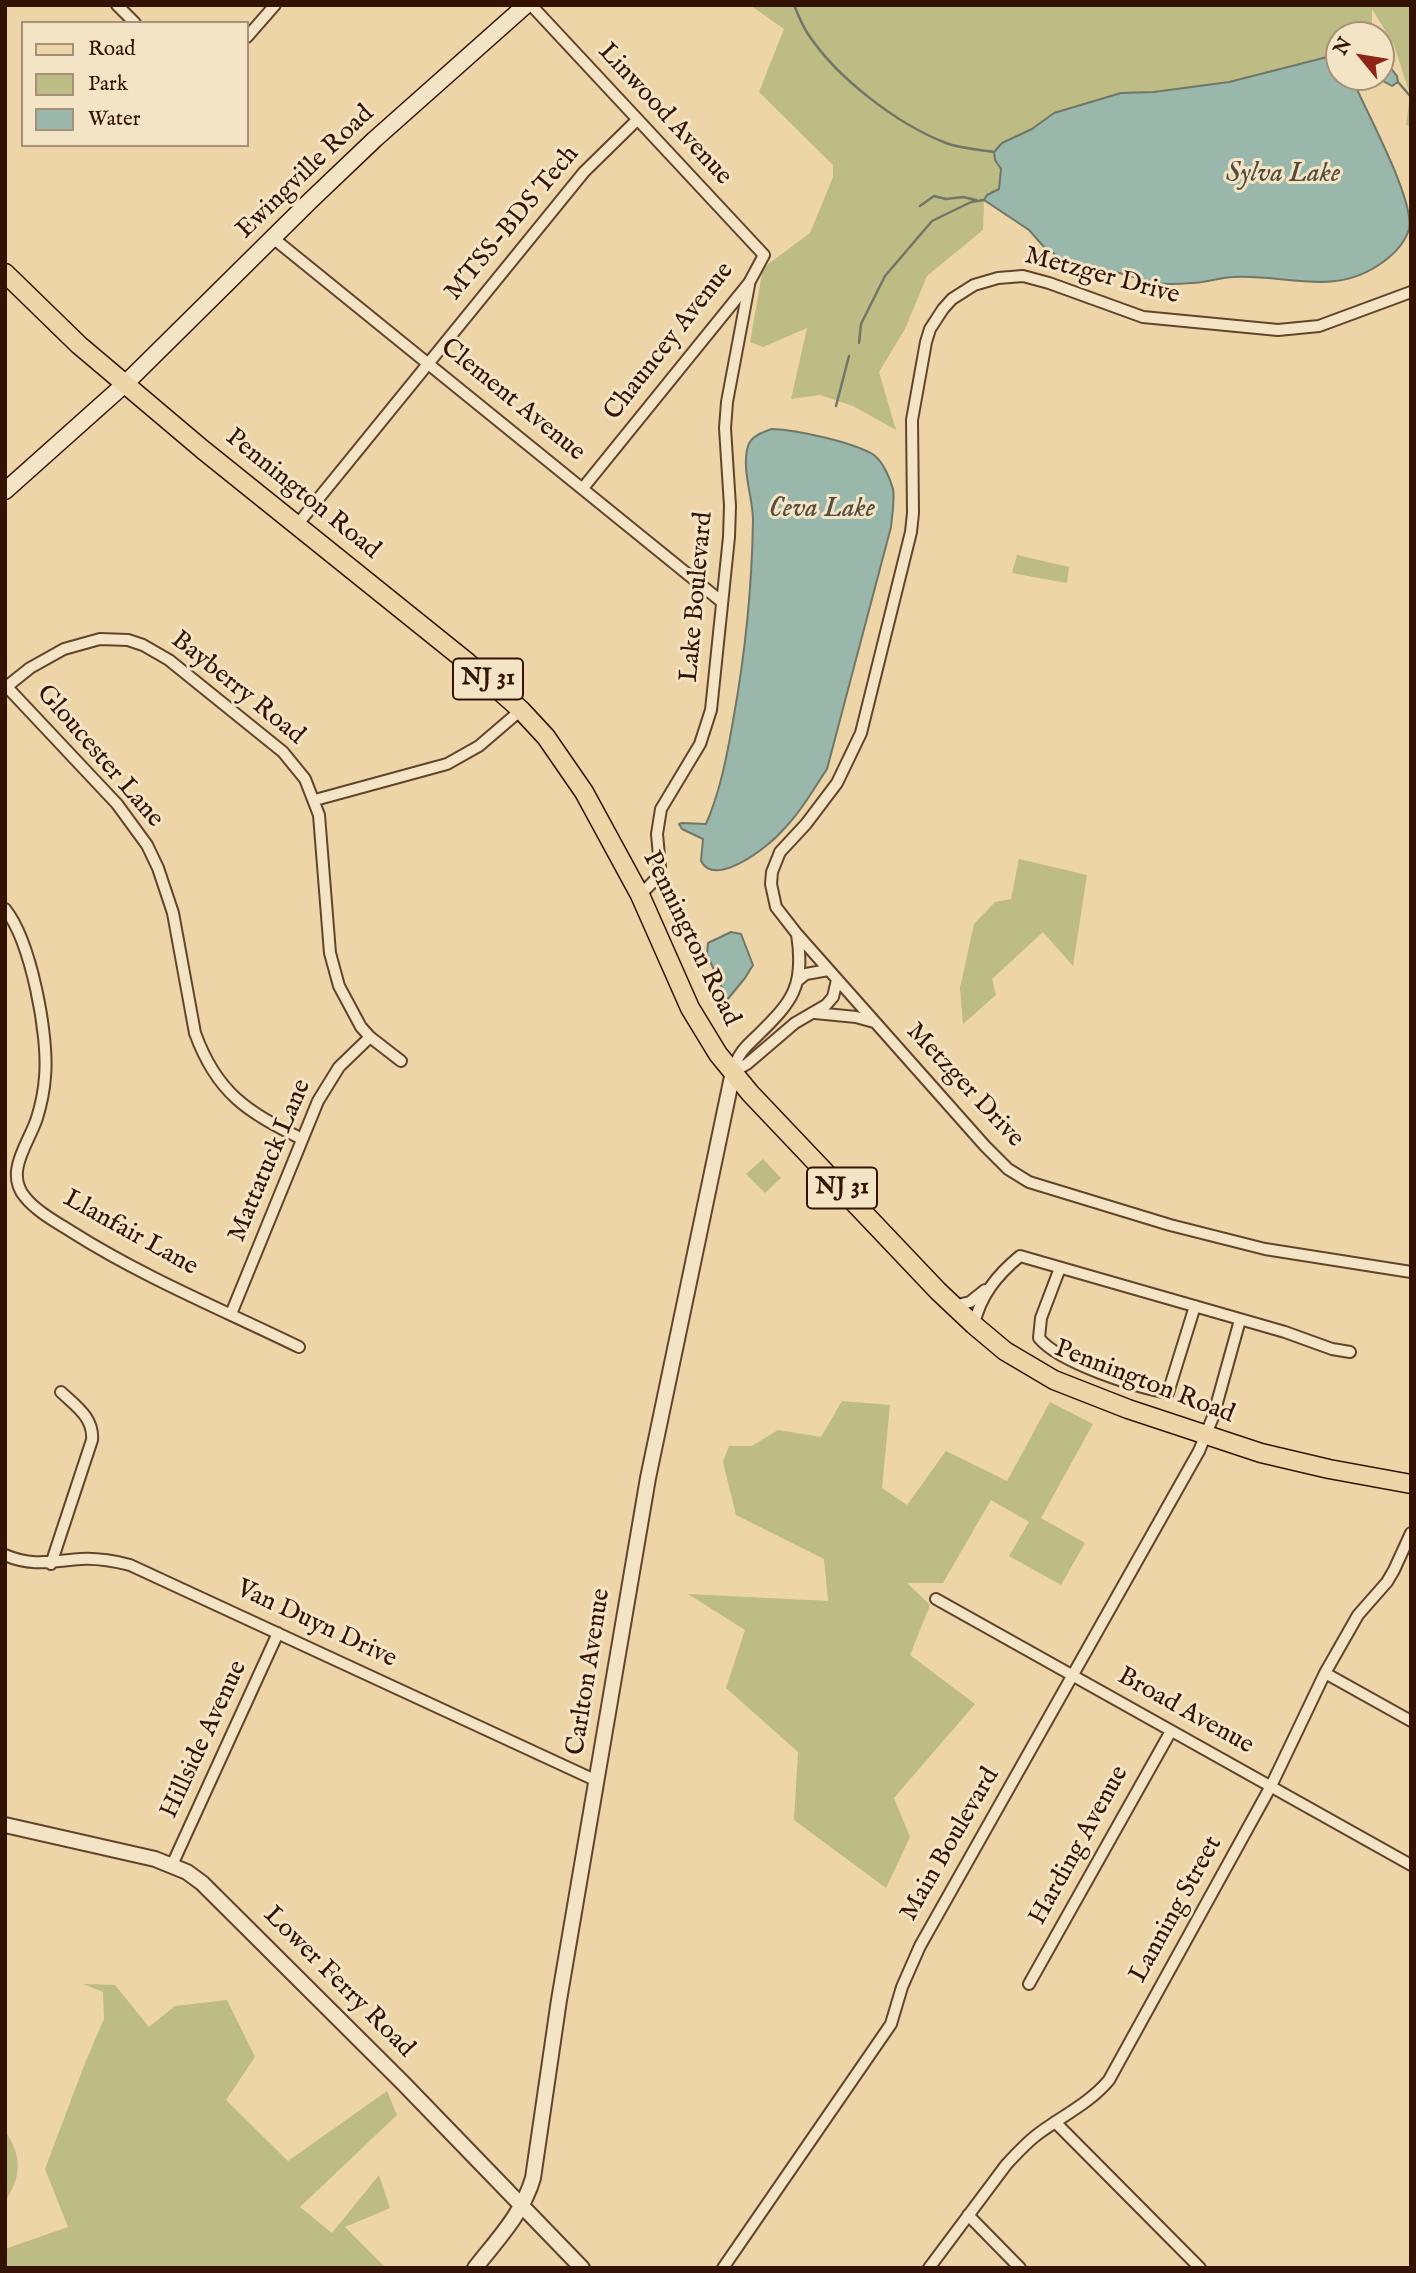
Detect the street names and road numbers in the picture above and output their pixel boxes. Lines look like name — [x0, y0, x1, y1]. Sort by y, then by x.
street label: Linwood Avenue — [590, 37, 738, 193]
street label: Ewingville Road — [231, 100, 381, 246]
street label: MTSS-BDS Tech — [439, 140, 587, 308]
street label: Metzger Drive — [1021, 241, 1183, 313]
street label: Chauncey Avenue — [599, 257, 741, 427]
street label: Clement Avenue — [433, 333, 591, 469]
street label: Pennington Road — [218, 423, 386, 567]
street label: Lake Boulevard — [675, 511, 721, 683]
street label: Bayberry Road — [164, 626, 310, 752]
road number: NJ 31 — [453, 658, 523, 700]
street label: Gloucester Lane — [29, 679, 169, 835]
street label: Pennington Road — [634, 847, 746, 1031]
street label: Metzger Drive — [898, 1017, 1030, 1155]
street label: Mattatuck Lane — [223, 1075, 319, 1247]
road number: NJ 31 — [807, 1168, 877, 1208]
street label: Llanfair Lane — [57, 1184, 203, 1284]
street label: Pennington Road — [1050, 1334, 1238, 1432]
street label: Van Duyn Drive — [231, 1574, 401, 1676]
street label: Carlton Avenue — [561, 1586, 619, 1758]
street label: Hillside Avenue — [155, 1656, 255, 1824]
street label: Broad Avenue — [1111, 1662, 1259, 1762]
street label: Harding Avenue — [1023, 1761, 1137, 1931]
street label: Main Boulevard — [895, 1763, 1007, 1927]
street label: Lanning Street — [1124, 1831, 1230, 1989]
street label: Lower Ferry Road — [256, 1901, 420, 2065]

